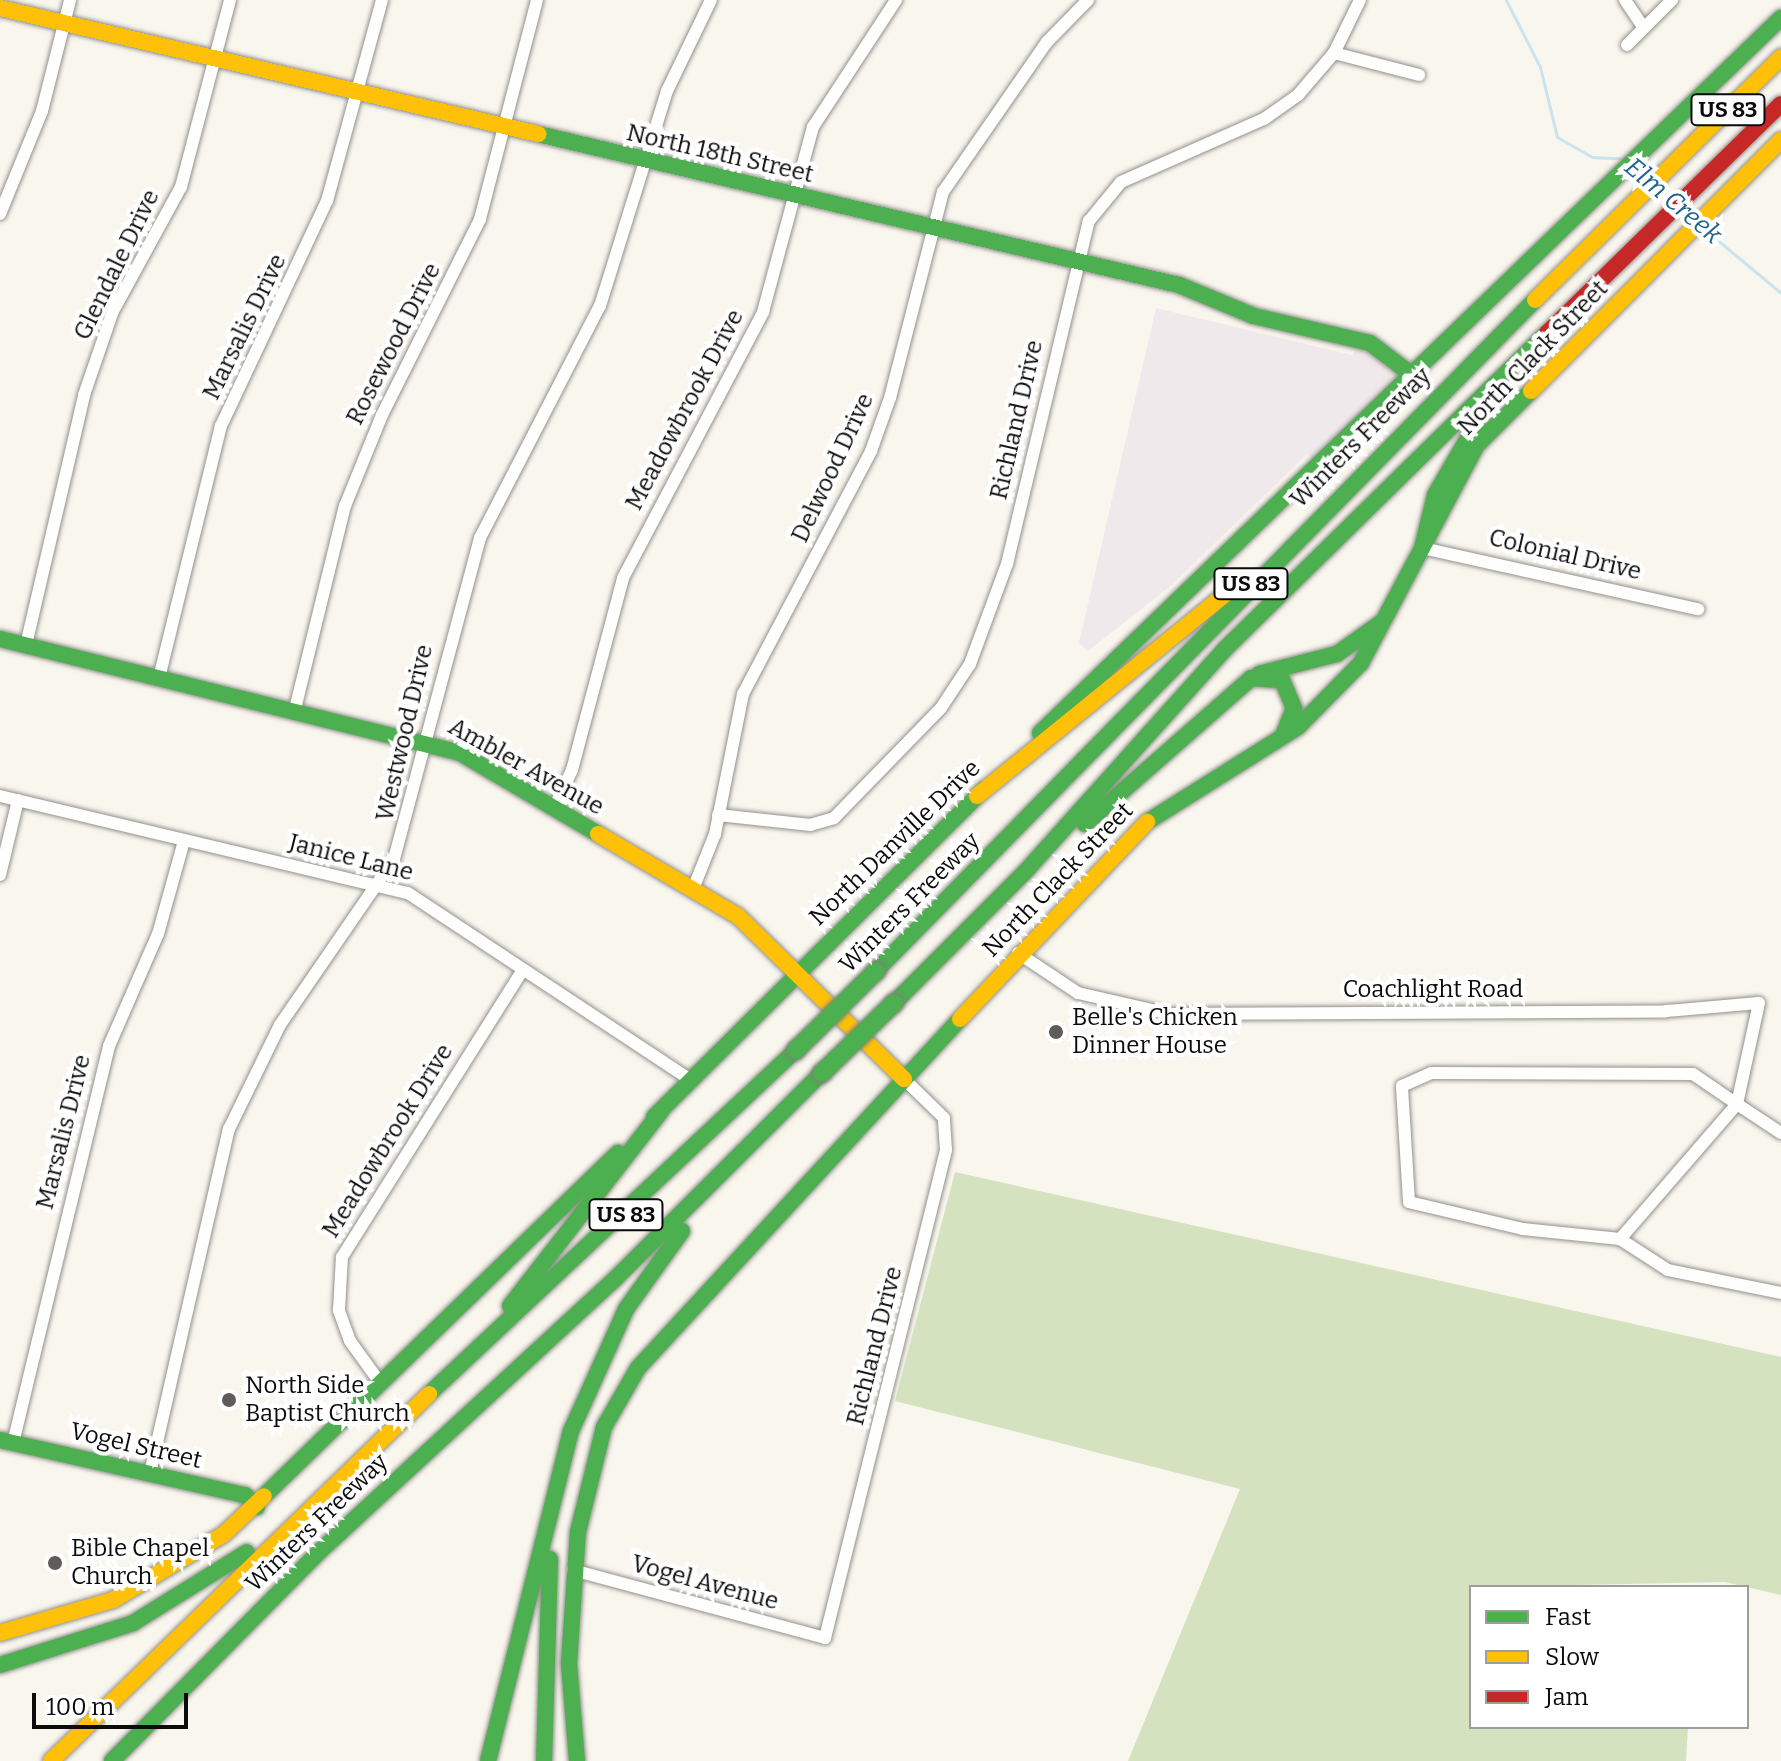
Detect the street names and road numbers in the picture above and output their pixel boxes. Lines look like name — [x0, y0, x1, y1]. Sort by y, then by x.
road number: US 83 — [1690, 92, 1766, 128]
street label: North 18th Street — [624, 118, 816, 190]
street label: Glendale Drive — [68, 185, 166, 345]
street label: Marsalis Drive — [197, 249, 293, 405]
street label: Rosewood Drive — [341, 258, 447, 430]
street label: North Clack Street — [1452, 275, 1614, 441]
street label: Meadowbrook Drive — [620, 305, 750, 515]
street label: Richland Drive — [985, 338, 1049, 502]
street label: Winters Freeway — [1285, 362, 1437, 514]
street label: Delwood Drive — [786, 389, 880, 547]
street label: Colonial Drive — [1486, 523, 1644, 587]
road number: US 83 — [1213, 566, 1289, 602]
street label: Westwood Drive — [371, 642, 439, 824]
street label: Ambler Avenue — [443, 712, 609, 822]
street label: North Danville Drive — [804, 754, 986, 932]
street label: North Clack Street — [977, 797, 1139, 963]
street label: Winters Freeway — [834, 827, 986, 979]
street label: Janice Lane — [286, 829, 416, 887]
street label: Coachlight Road — [1343, 976, 1523, 1004]
street label: Meadowbrook Drive — [317, 1039, 459, 1243]
street label: Marsalis Drive — [31, 1052, 97, 1212]
road number: US 83 — [588, 1197, 664, 1233]
street label: Richland Drive — [841, 1264, 909, 1428]
street label: Vogel Street — [67, 1417, 205, 1475]
street label: Winters Freeway — [240, 1448, 394, 1598]
street label: Vogel Avenue — [628, 1550, 782, 1616]

